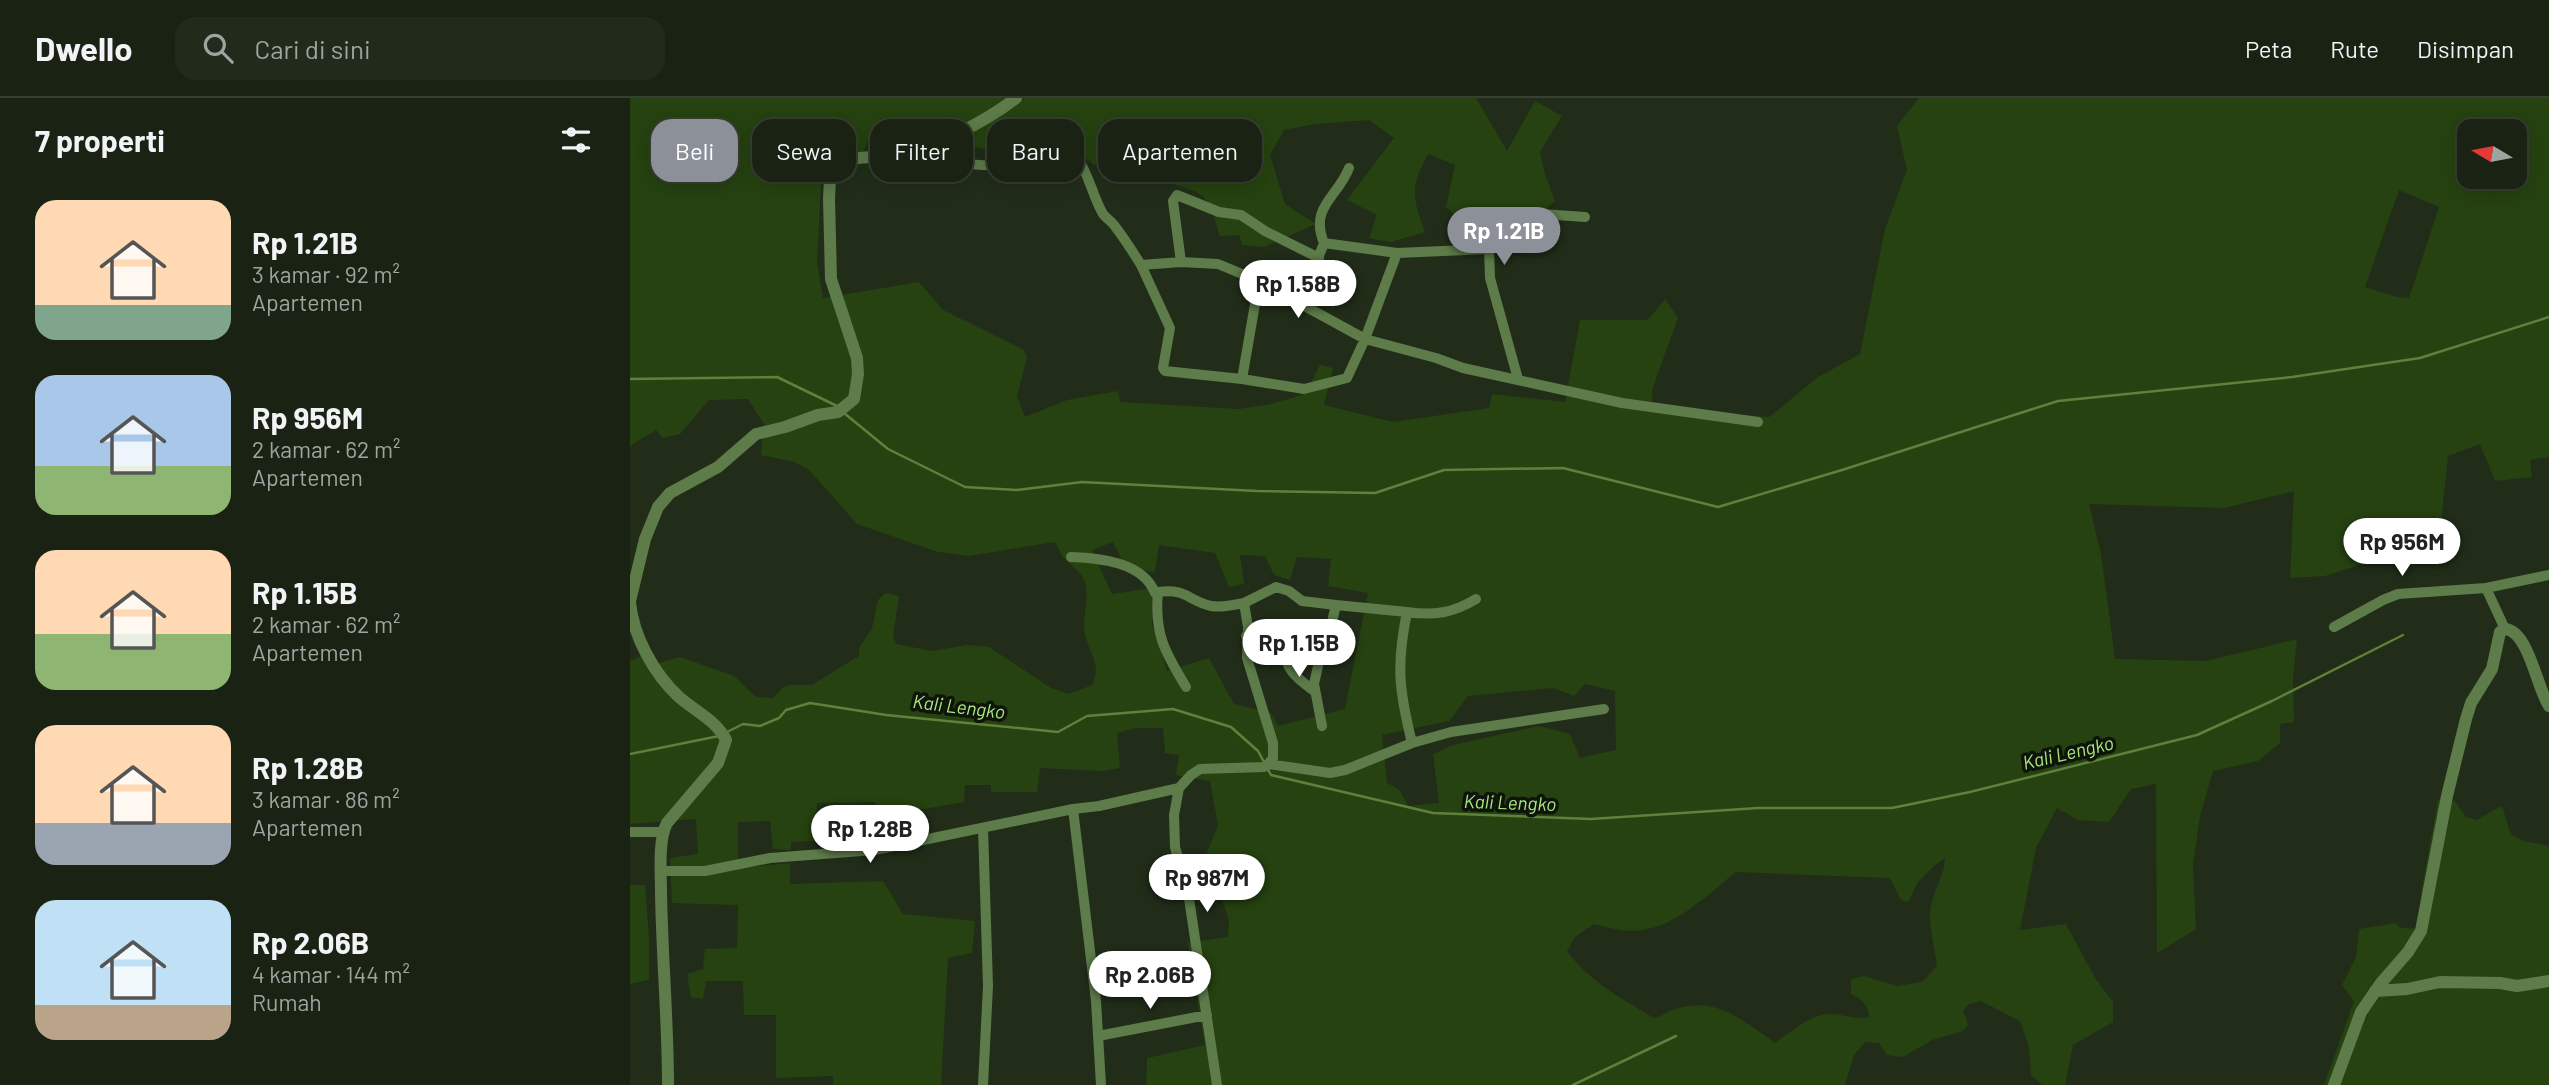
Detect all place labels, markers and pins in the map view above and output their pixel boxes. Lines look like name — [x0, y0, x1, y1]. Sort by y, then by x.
pin: Rp 1.21B — [1432, 208, 1576, 267]
pin: Rp 1.58B — [1226, 260, 1370, 320]
pin: Rp 956M — [2337, 518, 2467, 578]
pin: Rp 1.15B — [1227, 620, 1371, 679]
pin: Rp 1.28B — [798, 806, 942, 865]
pin: Rp 987M — [1142, 854, 1272, 914]
pin: Rp 2.06B — [1078, 951, 1222, 1011]

